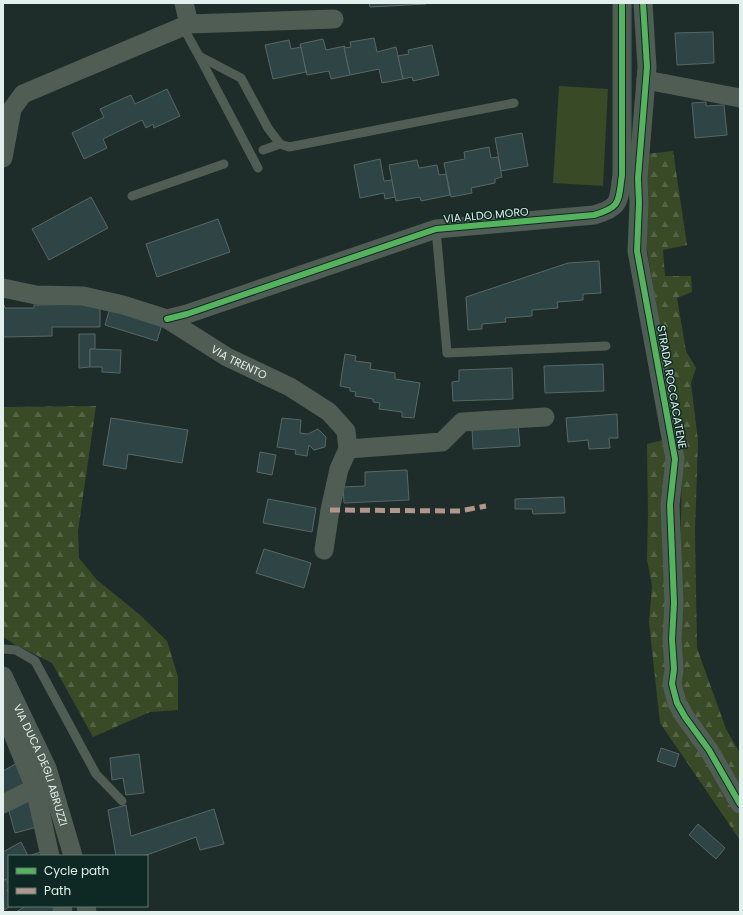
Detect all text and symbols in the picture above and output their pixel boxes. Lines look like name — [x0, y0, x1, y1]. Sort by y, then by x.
street label: VIA ALDO MORO — [443, 203, 530, 227]
street label: STRADA ROCCACATENE — [653, 324, 691, 450]
street label: VIA TRENTO — [208, 341, 270, 383]
street label: VIA DUCA DEGLI ABRUZZI — [10, 701, 72, 828]
legend — [8, 855, 148, 907]
text: Cycle path — [44, 862, 109, 879]
text: Path — [44, 882, 71, 899]

